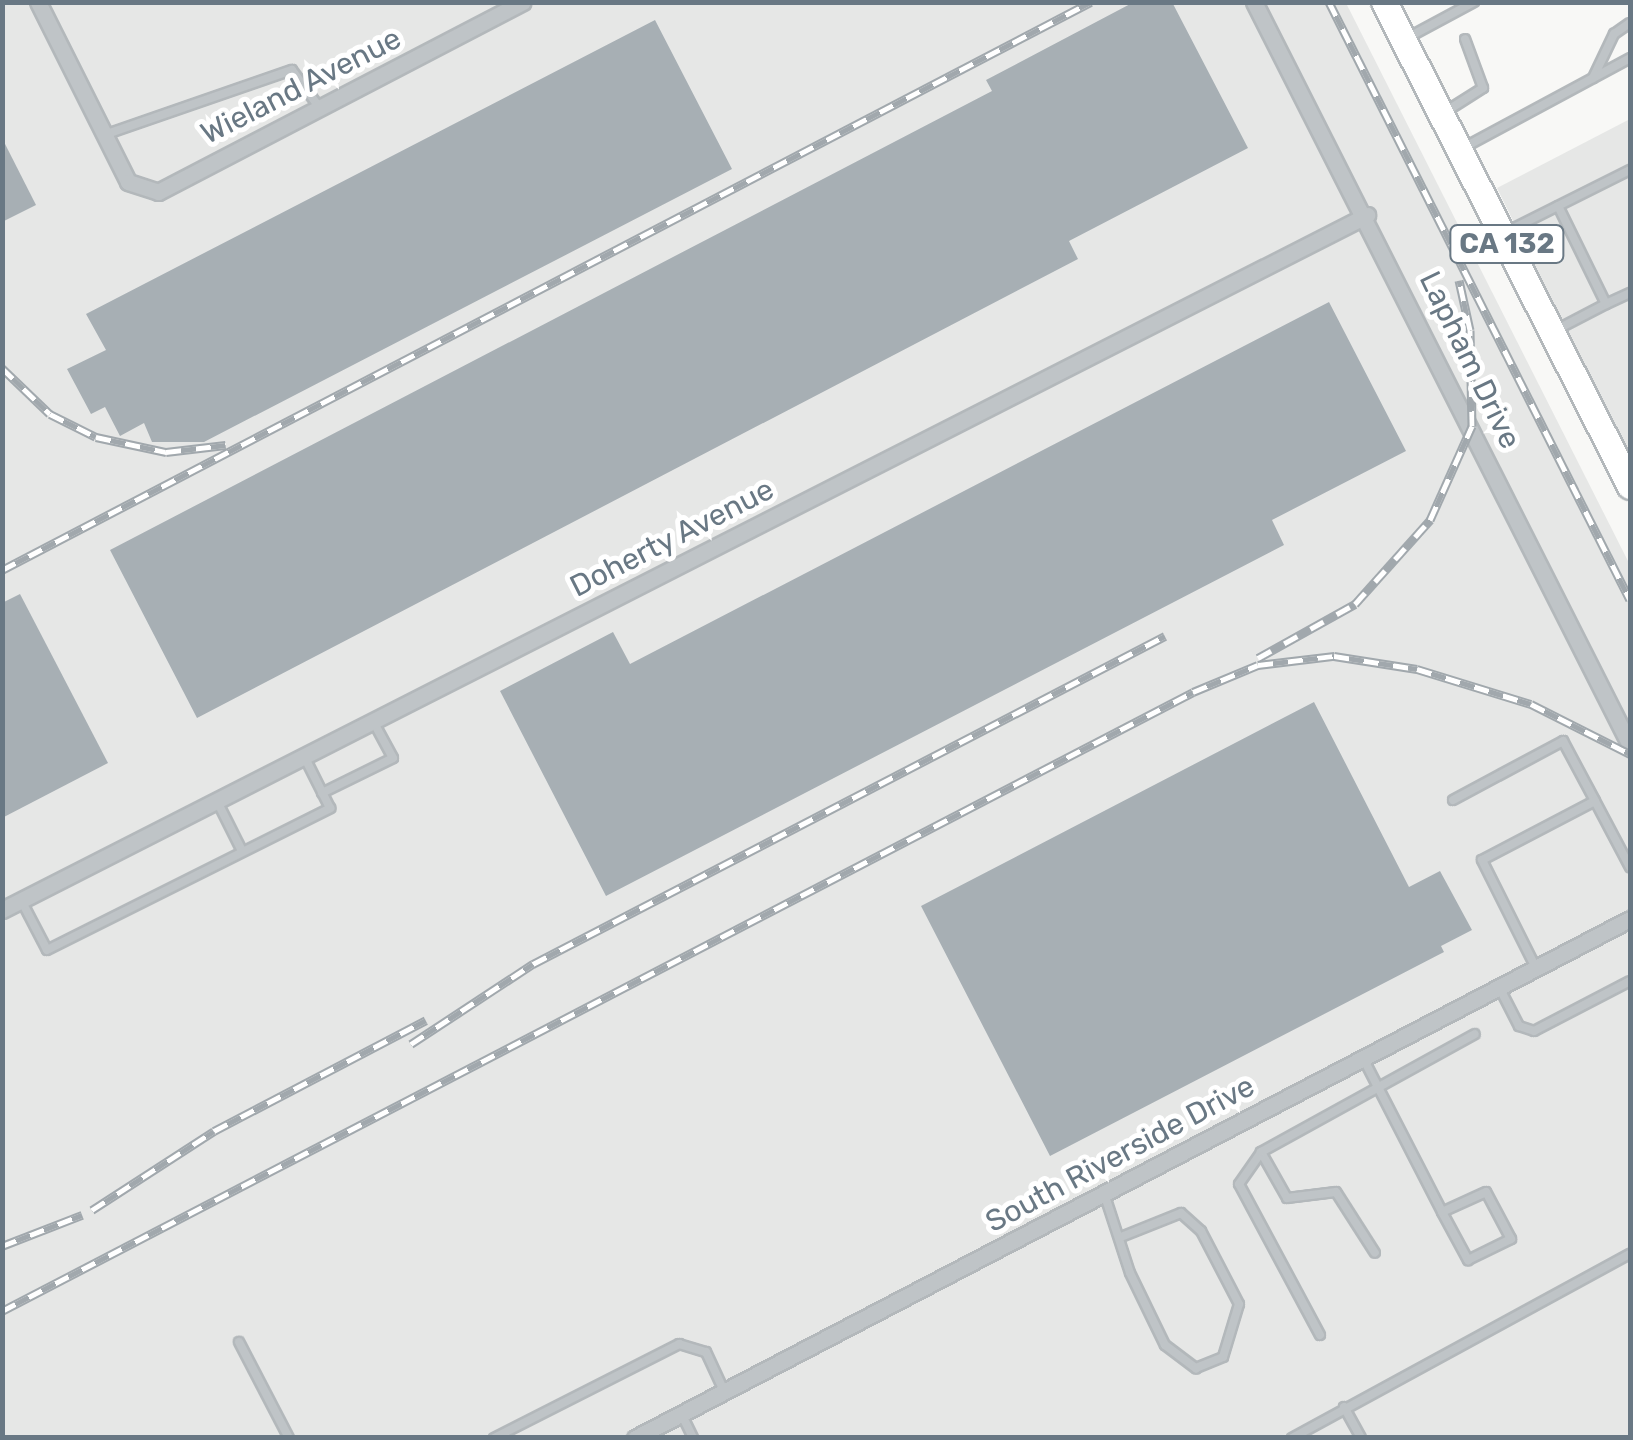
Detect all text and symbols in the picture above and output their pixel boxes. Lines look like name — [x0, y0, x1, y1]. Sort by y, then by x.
street label: Wieland Avenue — [195, 20, 407, 152]
road number: CA 132 — [1447, 221, 1567, 267]
street label: Lapham Drive — [1412, 266, 1528, 454]
street label: Doherty Avenue — [564, 471, 780, 605]
street label: South Riverside Drive — [979, 1068, 1261, 1240]

